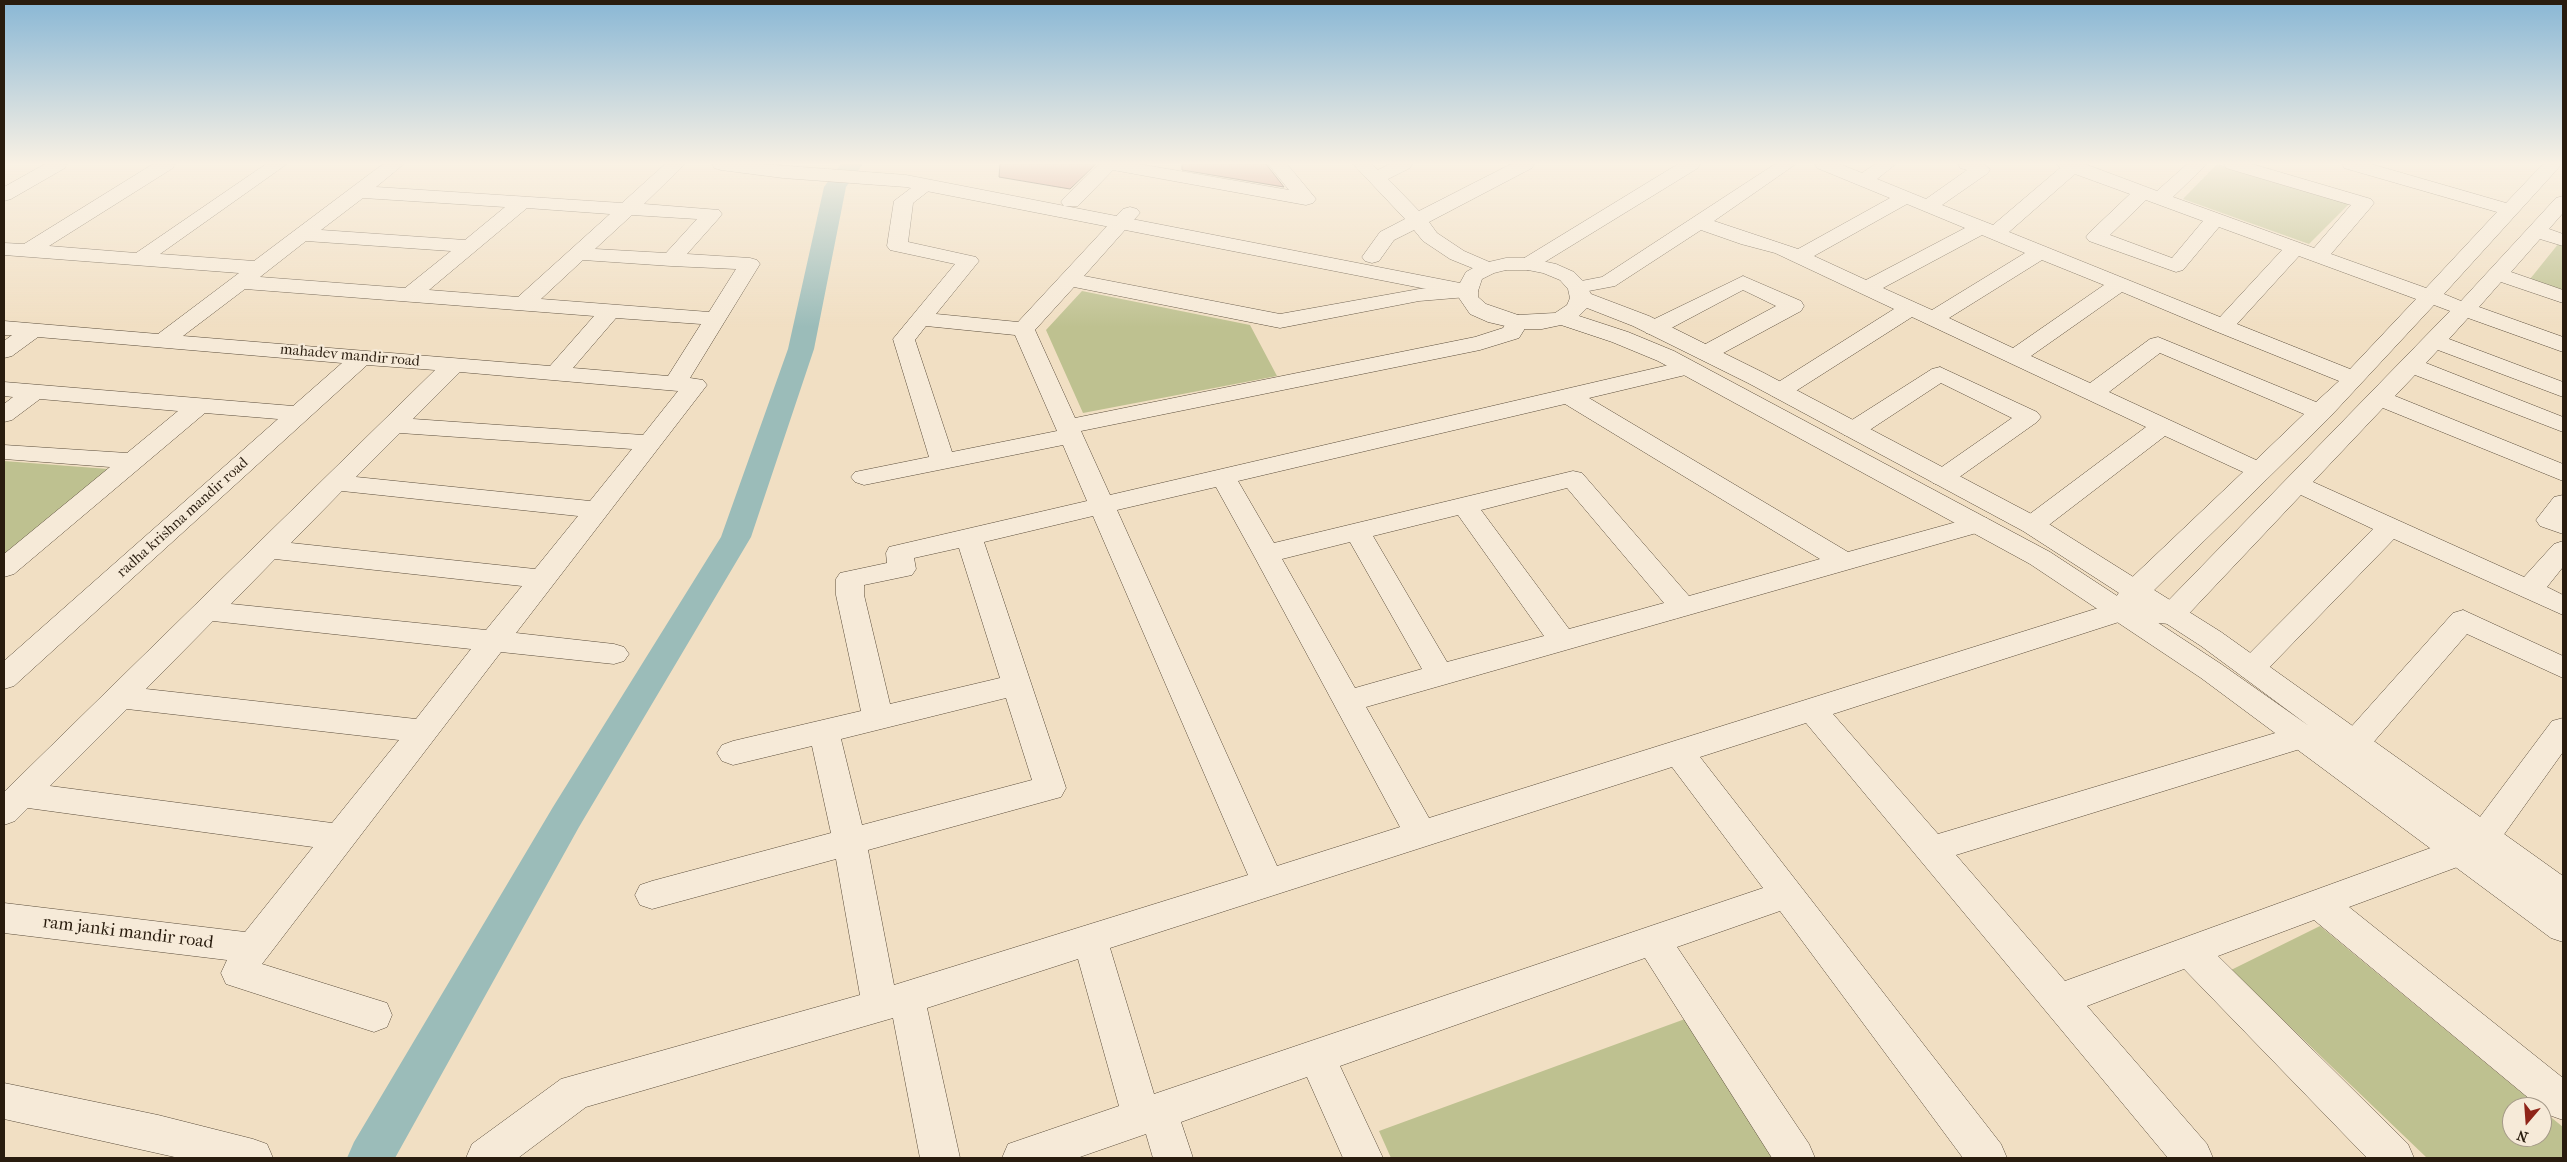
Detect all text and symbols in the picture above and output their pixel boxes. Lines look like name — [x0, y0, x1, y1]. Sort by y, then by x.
street label: mahadev mandir road — [279, 341, 421, 371]
street label: radha krishna mandir road — [114, 454, 252, 582]
street label: ram janki mandir road — [41, 912, 215, 954]
north arrow — [2502, 1097, 2552, 1147]
text: N — [2515, 1126, 2530, 1146]

